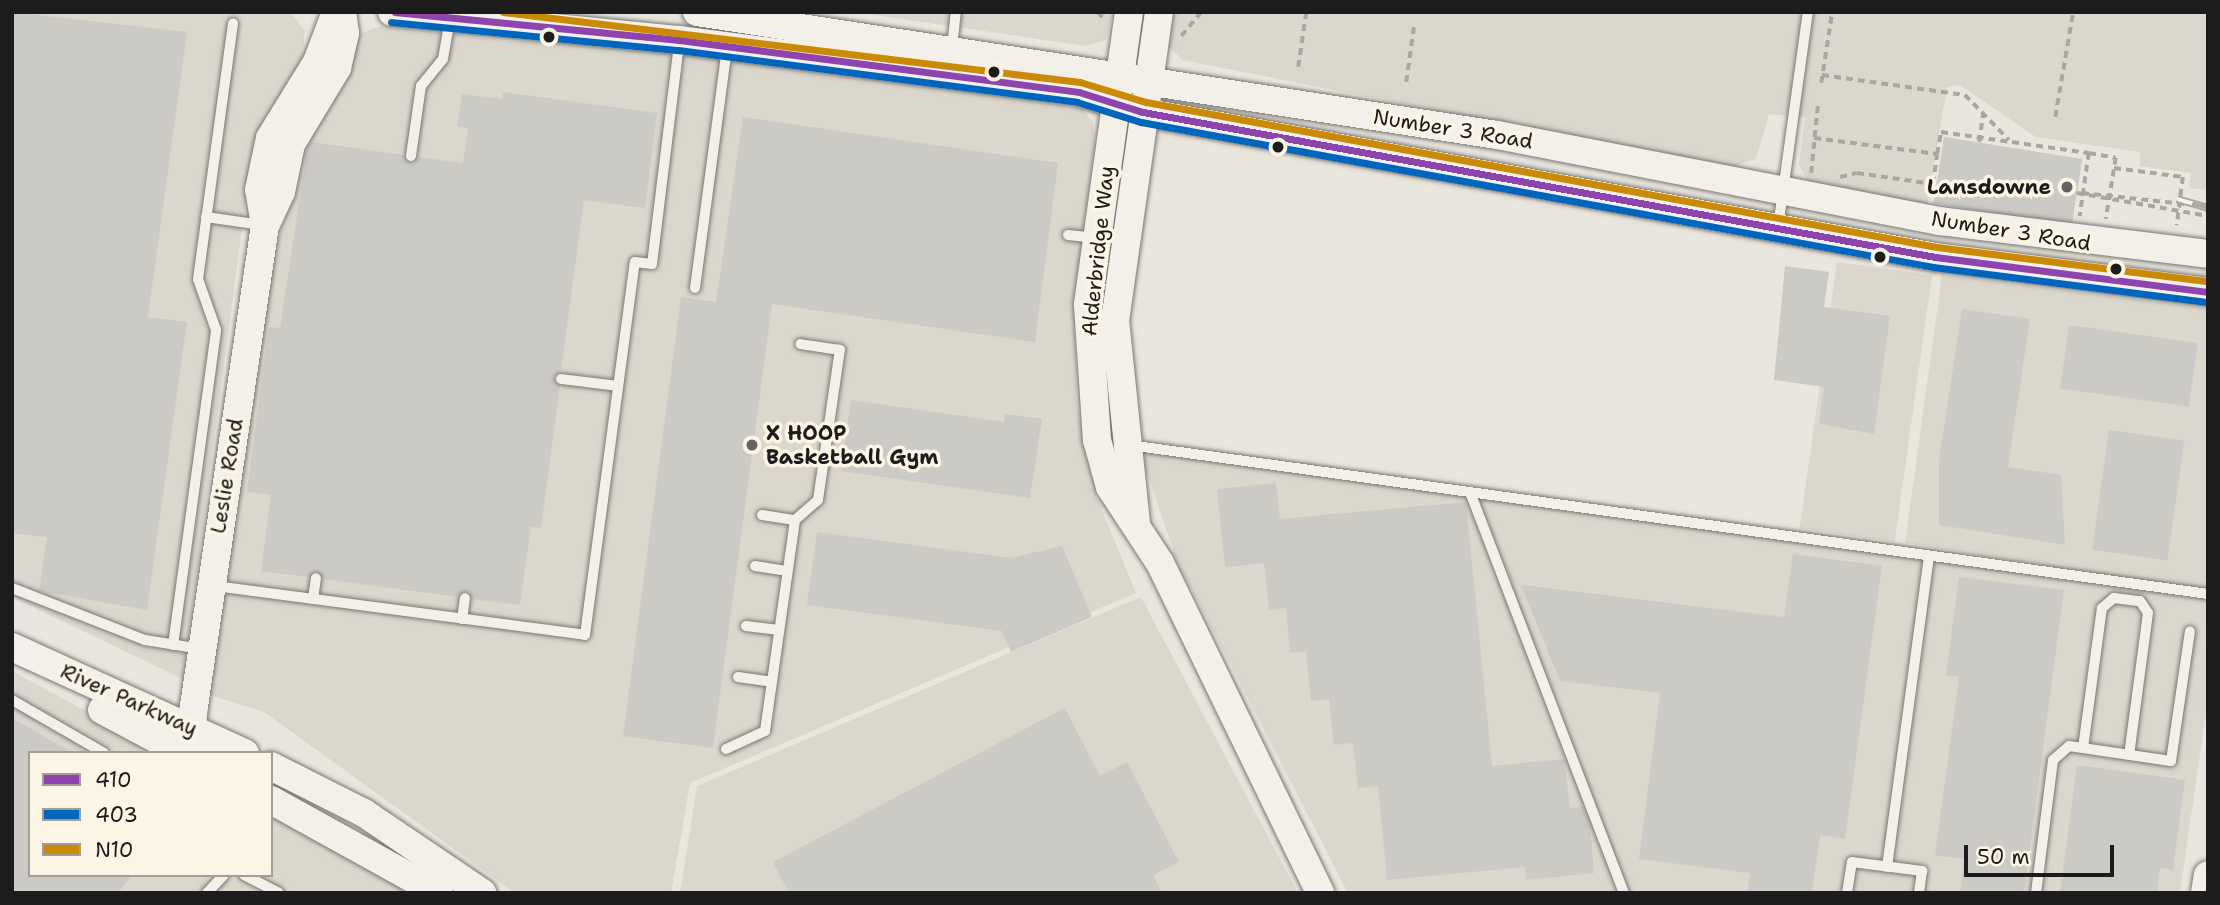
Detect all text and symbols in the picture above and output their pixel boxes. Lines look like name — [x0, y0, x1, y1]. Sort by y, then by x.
unlabelled marker — [542, 30, 556, 44]
unlabelled marker — [987, 65, 1001, 79]
street label: Number 3 Road — [1371, 104, 1535, 154]
unlabelled marker — [1271, 140, 1285, 154]
street label: Alderbridge Way — [1077, 165, 1119, 337]
place label: Lansdowne — [1927, 174, 2051, 200]
marker: Lansdowne — [2057, 177, 2077, 197]
street label: Number 3 Road — [1929, 206, 2093, 256]
unlabelled marker — [1873, 250, 1887, 264]
unlabelled marker — [2109, 262, 2123, 276]
street label: Leslie Road — [205, 417, 249, 535]
place label: X HOOP Basketball Gym — [766, 420, 938, 470]
marker: X HOOP Basketball Gym — [744, 437, 760, 453]
street label: River Parkway — [57, 659, 201, 741]
legend — [28, 751, 273, 877]
text: 410 — [95, 766, 132, 794]
text: 403 — [95, 801, 138, 829]
scale bar — [1968, 832, 2118, 876]
text: N10 — [95, 836, 134, 864]
text: 50 m — [1977, 843, 2030, 871]

